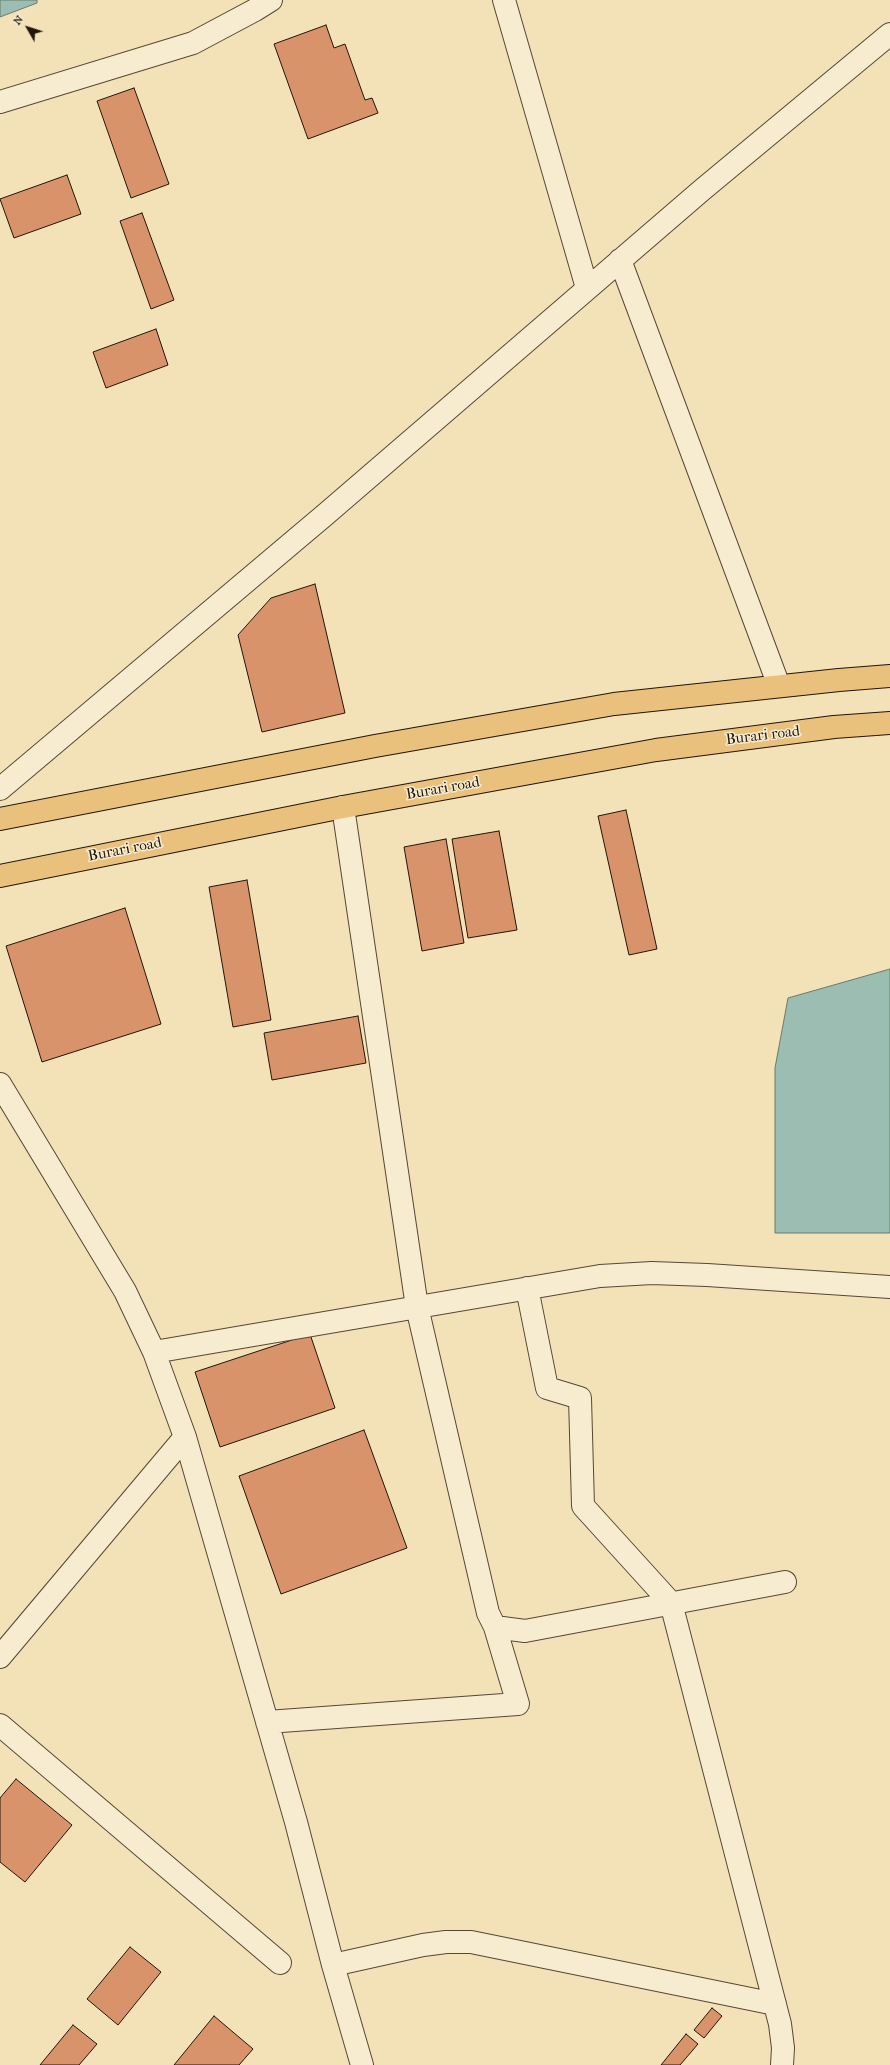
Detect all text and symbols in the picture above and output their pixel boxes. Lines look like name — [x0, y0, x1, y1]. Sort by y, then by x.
north arrow — [8, 8, 48, 48]
text: N — [11, 13, 26, 27]
street label: Burari road — [725, 723, 801, 749]
street label: Burari road — [405, 774, 481, 804]
street label: Burari road — [87, 834, 163, 866]

